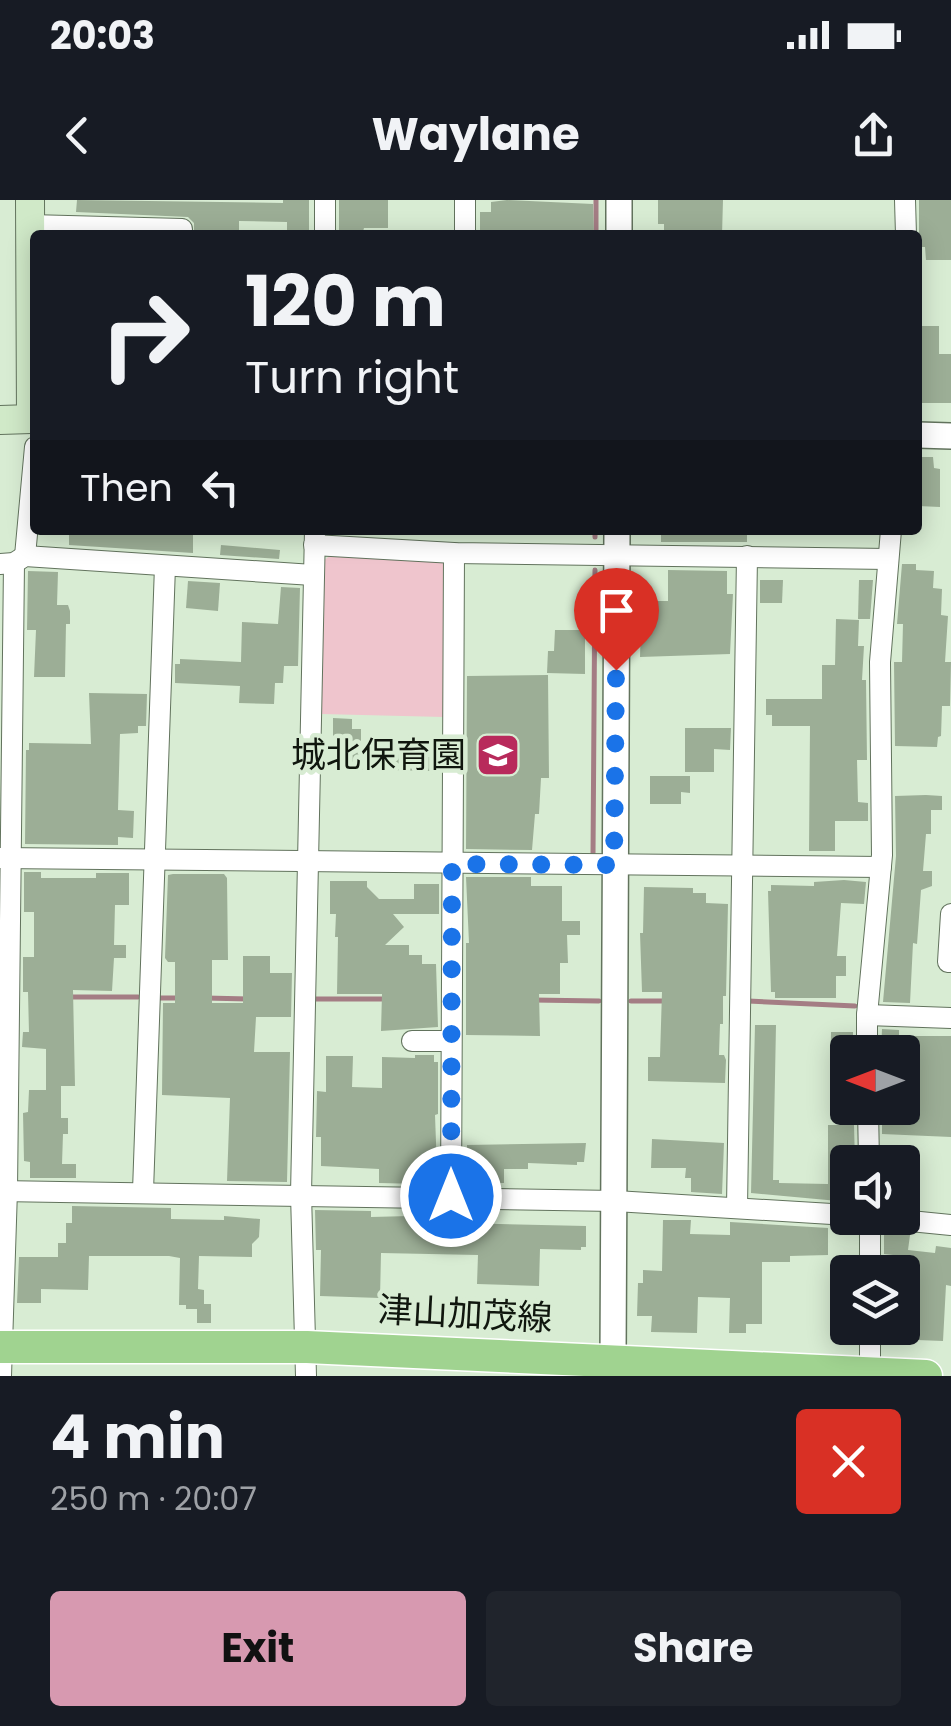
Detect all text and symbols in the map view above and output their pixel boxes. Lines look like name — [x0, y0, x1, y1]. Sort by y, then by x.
text: 20:03 — [50, 9, 155, 62]
text: Waylane — [371, 103, 580, 166]
icon: back — [50, 108, 105, 163]
icon: share — [846, 108, 901, 163]
text: 120 m — [245, 252, 446, 351]
icon: right — [80, 270, 210, 400]
text: Turn right — [245, 346, 459, 409]
icon: left — [193, 460, 248, 515]
text: Then — [80, 461, 173, 514]
pin — [574, 568, 659, 671]
icon: arrive — [589, 583, 644, 638]
place label: 城北保育園 — [291, 730, 466, 779]
school or university icon: 城北保育園 — [475, 732, 521, 778]
north arrow — [830, 1035, 920, 1125]
map controls — [830, 1035, 920, 1345]
position arrow — [399, 1144, 503, 1248]
button: sound — [830, 1145, 920, 1235]
button: layers — [830, 1255, 920, 1345]
street label: 津山加茂線 — [376, 1284, 554, 1343]
text: 4 min — [50, 1395, 225, 1479]
button: close — [796, 1409, 901, 1514]
text: 250 m · 20:07 — [50, 1476, 257, 1521]
button: Exit — [50, 1591, 466, 1706]
button: Share — [486, 1591, 901, 1706]

